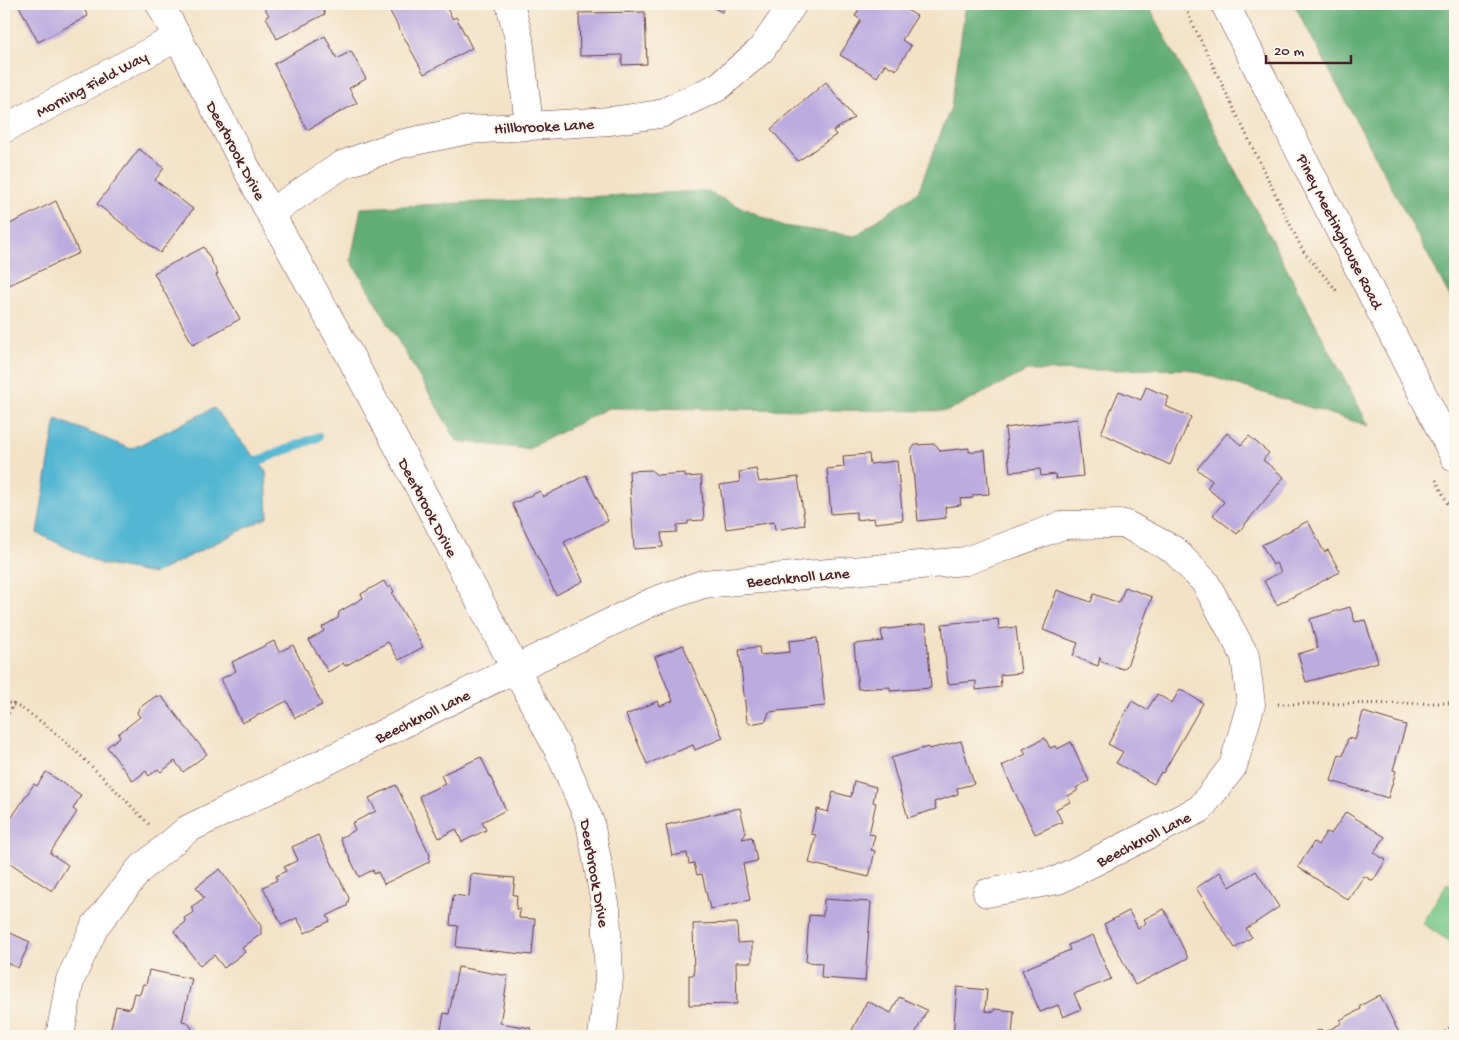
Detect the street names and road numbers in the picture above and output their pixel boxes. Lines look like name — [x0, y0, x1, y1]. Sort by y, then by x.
street label: Morning Field Way — [34, 49, 152, 123]
street label: Deerbrook Drive — [199, 98, 268, 205]
street label: Hillbrooke Lane — [494, 116, 595, 141]
street label: Piney Meetinghouse Road — [1290, 151, 1386, 315]
street label: Deerbrook Drive — [391, 455, 460, 562]
street label: Beechknoll Lane — [745, 565, 851, 594]
street label: Beechknoll Lane — [372, 687, 475, 750]
street label: Beechknoll Lane — [1093, 809, 1196, 873]
street label: Deerbrook Drive — [574, 817, 612, 930]

